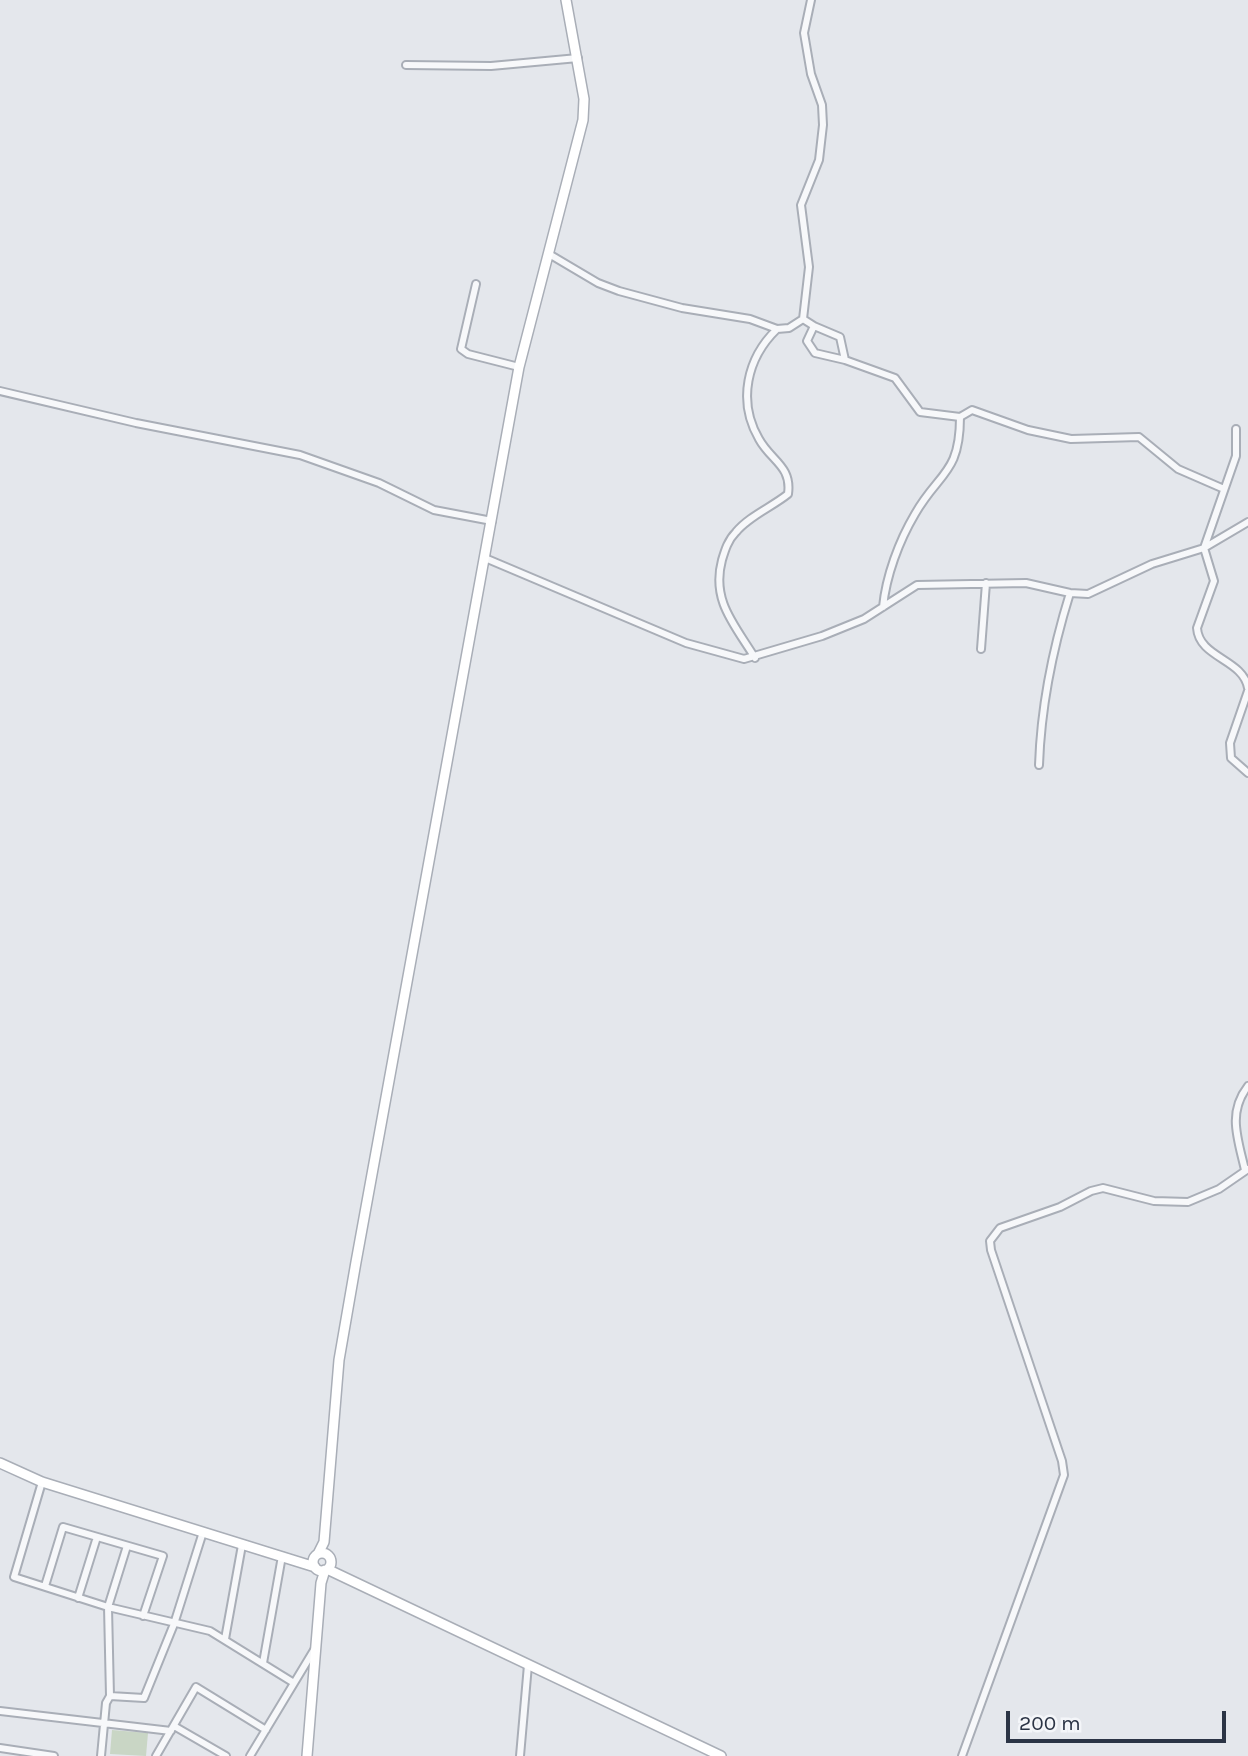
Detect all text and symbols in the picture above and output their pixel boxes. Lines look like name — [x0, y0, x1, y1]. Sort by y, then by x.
scale bar — [1010, 1696, 1230, 1740]
text: 200 m — [1019, 1711, 1081, 1735]

